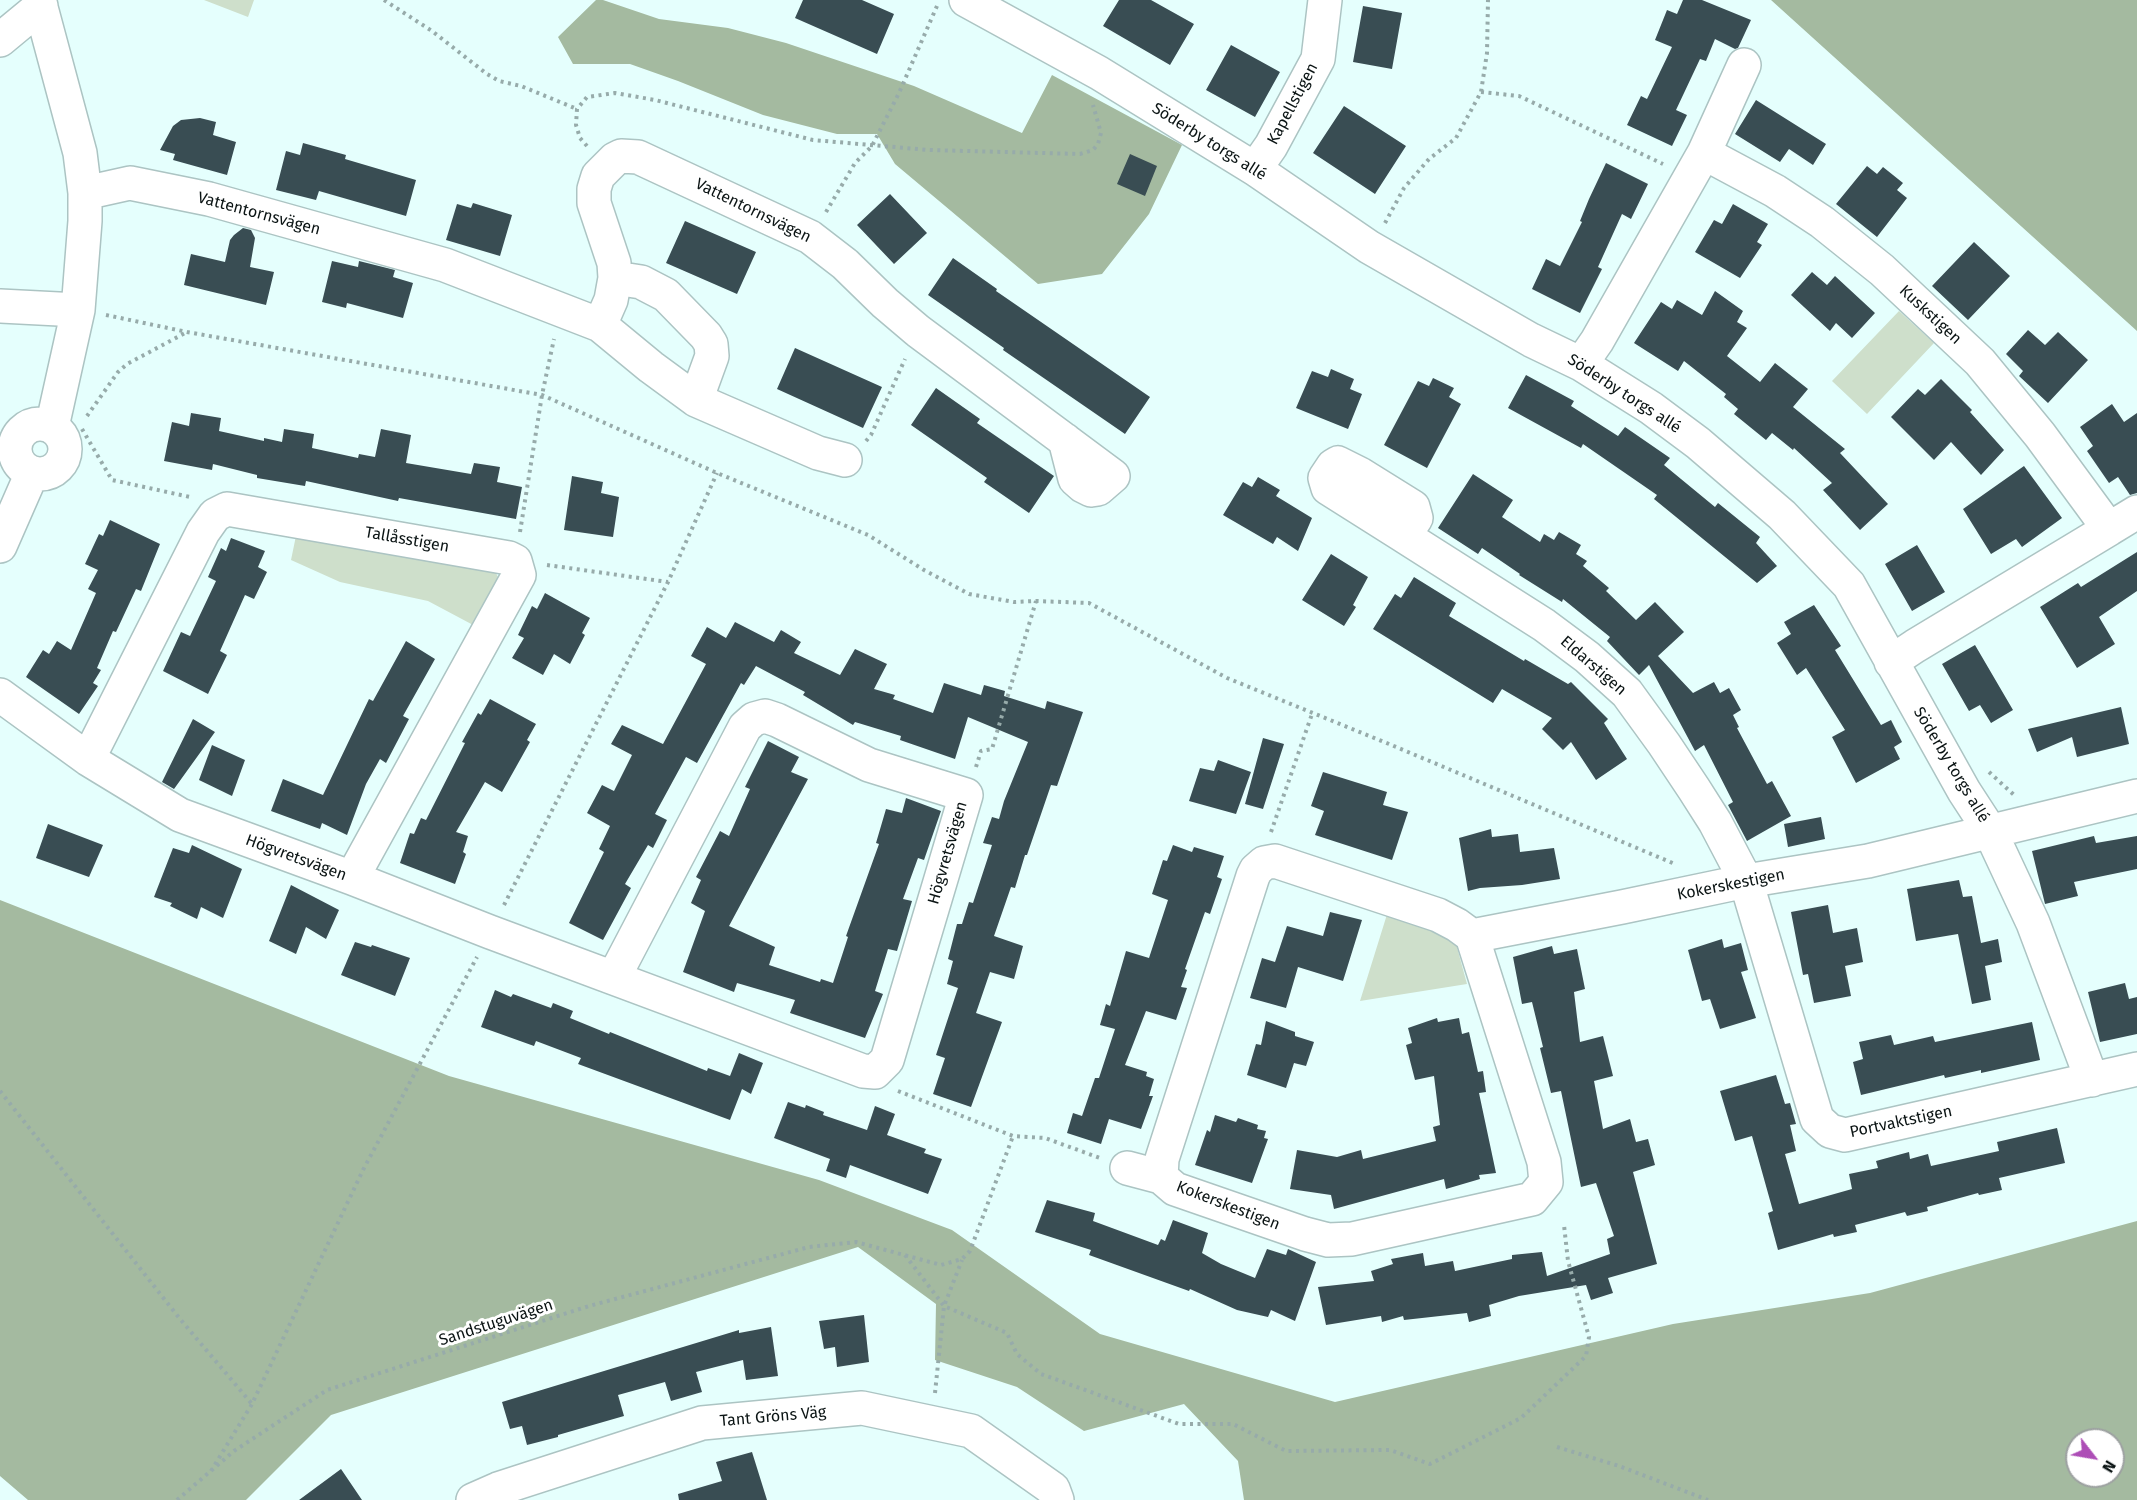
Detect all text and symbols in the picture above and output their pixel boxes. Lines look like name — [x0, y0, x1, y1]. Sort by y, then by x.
street label: Kapellstigen — [1264, 60, 1322, 148]
street label: Söderby torgs allé — [1148, 99, 1270, 185]
street label: Vattentornsvägen — [692, 175, 814, 247]
street label: Vattentornsvägen — [196, 188, 322, 240]
street label: Kuskstigen — [1895, 281, 1965, 349]
street label: Söderby torgs allé — [1564, 350, 1684, 438]
street label: Tallåsstigen — [363, 523, 451, 557]
street label: Eldarstigen — [1556, 632, 1630, 700]
street label: Söderby torgs allé — [1909, 704, 1993, 826]
street label: Högvretsvägen — [924, 799, 972, 907]
street label: Högvretsvägen — [243, 831, 349, 885]
street label: Kokerskestigen — [1675, 865, 1787, 905]
street label: Portvaktstigen — [1848, 1102, 1954, 1142]
street label: Kokerskestigen — [1173, 1177, 1283, 1235]
street label: Sandstuguvägen — [437, 1296, 555, 1350]
street label: Tant Gröns Väg — [719, 1403, 827, 1431]
north arrow — [2065, 1428, 2125, 1488]
text: N — [2098, 1457, 2120, 1476]

